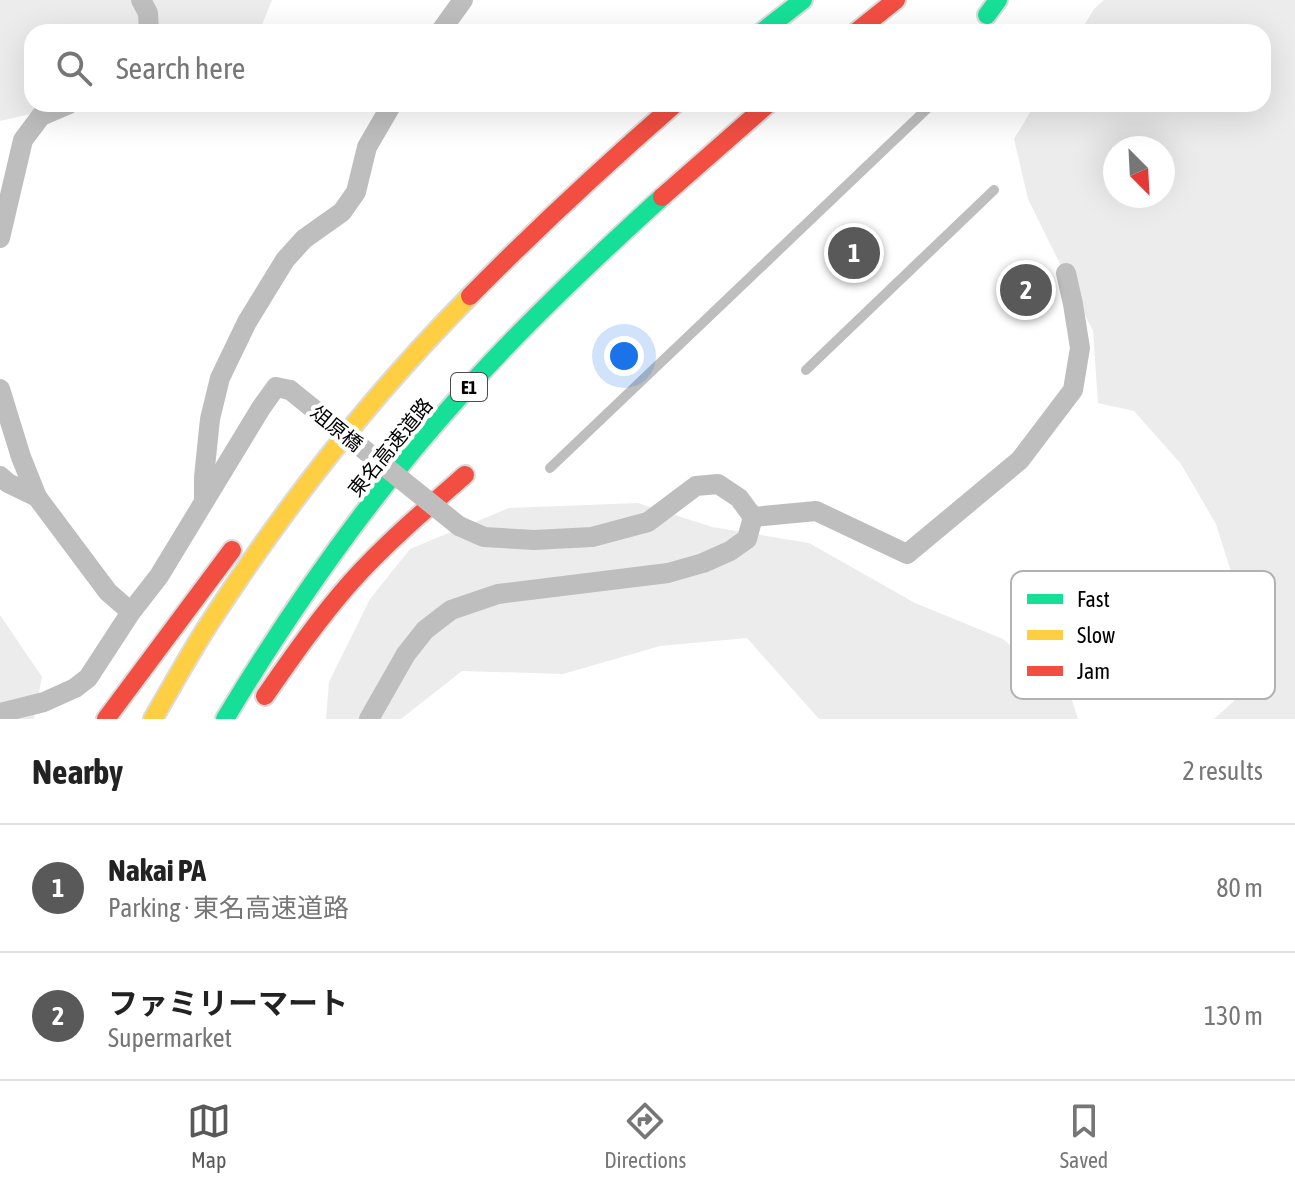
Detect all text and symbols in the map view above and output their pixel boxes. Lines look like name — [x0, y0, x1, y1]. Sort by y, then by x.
search box — [24, 24, 1271, 112]
icon: search — [52, 46, 96, 90]
text: Search here — [116, 51, 245, 85]
north arrow — [1103, 136, 1175, 208]
pin: 1 — [828, 223, 880, 283]
pin: 2 — [1000, 260, 1052, 320]
your location — [604, 336, 644, 376]
road number: E1 — [451, 373, 487, 401]
street label: 東名高速道路 — [343, 393, 437, 501]
street label: 俎原橋 — [306, 400, 368, 456]
legend — [1011, 571, 1275, 699]
text: Fast — [1077, 586, 1110, 612]
text: Slow — [1077, 622, 1115, 648]
text: Jam — [1077, 658, 1110, 684]
text: Nearby — [32, 752, 123, 791]
text: 2 results — [1182, 756, 1263, 786]
text: Nakai PA — [108, 853, 206, 887]
text: 1 — [52, 873, 64, 903]
text: 80 m — [1216, 873, 1263, 903]
text: Parking · 東名高速道路 — [108, 893, 349, 923]
text: ファミリーマート — [108, 986, 348, 1020]
text: 2 — [52, 1001, 64, 1031]
text: 130 m — [1204, 1001, 1263, 1031]
text: Supermarket — [108, 1023, 232, 1053]
tab: Map — [187, 1099, 231, 1173]
tab: Directions — [604, 1099, 686, 1173]
tab: Saved — [1060, 1099, 1108, 1173]

